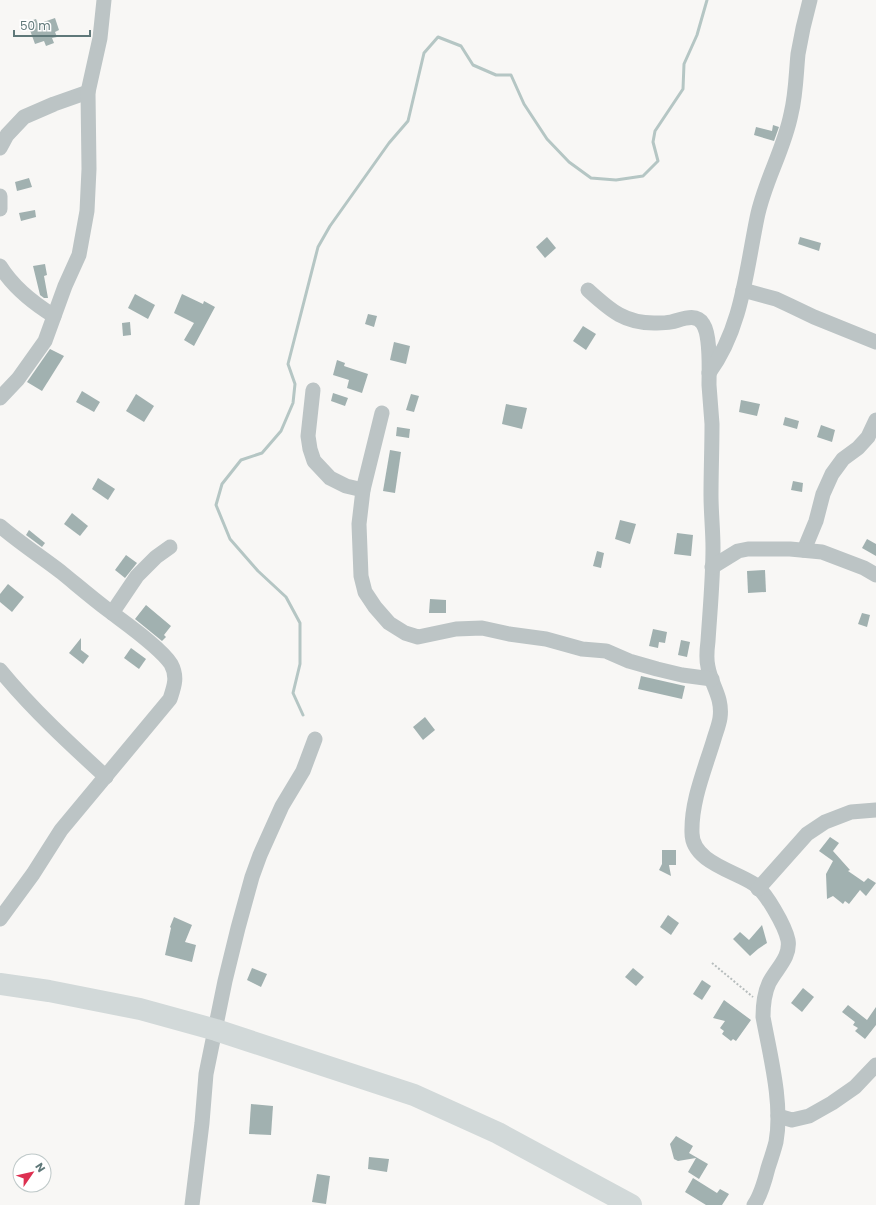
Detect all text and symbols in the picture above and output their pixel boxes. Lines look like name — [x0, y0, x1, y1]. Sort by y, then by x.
scale bar — [14, 12, 90, 38]
text: 50 m — [20, 17, 51, 34]
north arrow — [12, 1153, 52, 1193]
text: N — [31, 1160, 49, 1175]

